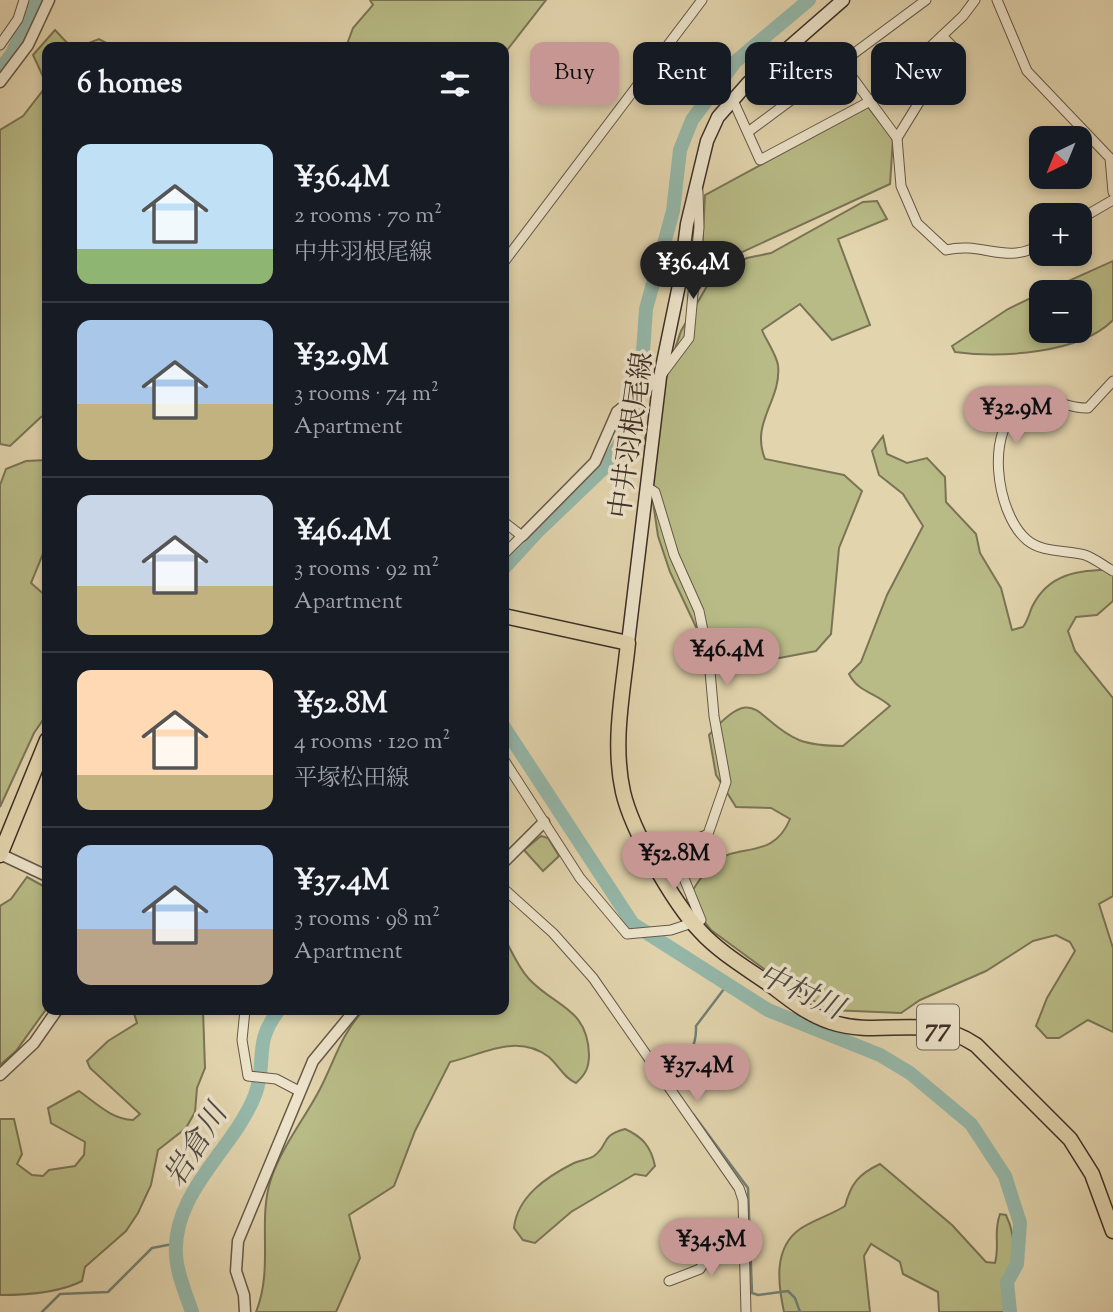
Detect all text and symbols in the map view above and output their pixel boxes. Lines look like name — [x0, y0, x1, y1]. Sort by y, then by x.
chip: Buy — [530, 42, 619, 105]
chip: Rent — [633, 42, 731, 105]
chip: Filters — [745, 42, 857, 105]
chip: New — [871, 42, 966, 105]
text: 6 homes — [77, 63, 182, 106]
icon: filters — [436, 65, 474, 103]
north arrow — [1029, 126, 1092, 189]
map controls — [1029, 126, 1092, 343]
text: ¥36.4M — [294, 157, 390, 200]
icon: home — [133, 172, 217, 256]
text: 2 rooms · 70 m² — [294, 200, 442, 233]
button: + — [1029, 203, 1092, 266]
text: 中井羽根尾線 — [294, 237, 432, 270]
pin: ¥36.4M — [636, 242, 750, 301]
text: ¥36.4M — [656, 247, 730, 280]
button: − — [1029, 280, 1092, 343]
text: ¥32.9M — [294, 335, 389, 378]
icon: home — [133, 348, 217, 432]
street label: 中井羽根尾線 — [601, 349, 664, 521]
text: 3 rooms · 74 m² — [294, 378, 439, 411]
pin: ¥32.9M — [959, 386, 1073, 446]
text: ¥32.9M — [980, 392, 1052, 425]
text: Apartment — [294, 411, 403, 444]
text: ¥46.4M — [294, 510, 391, 553]
icon: home — [133, 523, 217, 607]
text: 3 rooms · 92 m² — [294, 553, 439, 586]
text: Apartment — [294, 586, 403, 619]
pin: ¥46.4M — [670, 628, 784, 688]
text: ¥46.4M — [690, 634, 764, 667]
text: ¥52.8M — [294, 683, 387, 726]
icon: home — [133, 698, 217, 782]
text: 4 rooms · 120 m² — [294, 726, 450, 759]
text: 平塚松田線 — [294, 763, 409, 796]
pin: ¥52.8M — [617, 832, 731, 892]
text: ¥52.8M — [638, 838, 710, 871]
text: ¥37.4M — [294, 860, 389, 903]
icon: home — [133, 873, 217, 957]
text: 3 rooms · 98 m² — [294, 903, 440, 936]
text: Apartment — [294, 936, 403, 969]
water label: 中村川 — [750, 955, 853, 1033]
road number: 77 — [917, 1004, 959, 1050]
pin: ¥37.4M — [640, 1044, 754, 1104]
text: ¥37.4M — [660, 1050, 734, 1083]
water label: 岩倉川 — [155, 1094, 241, 1196]
pin: ¥34.5M — [654, 1218, 768, 1278]
text: ¥34.5M — [676, 1224, 746, 1257]

